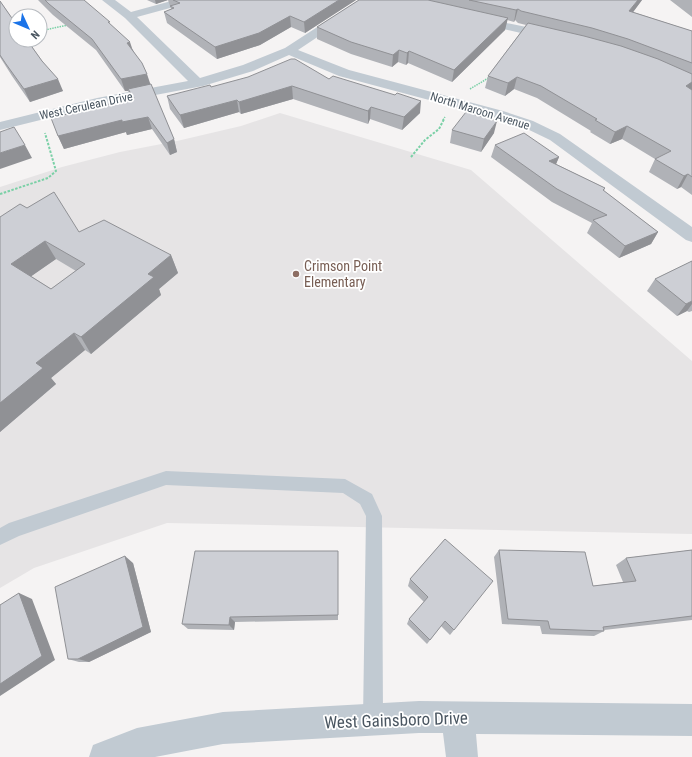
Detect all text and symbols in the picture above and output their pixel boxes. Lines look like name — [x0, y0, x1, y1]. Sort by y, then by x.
north arrow — [8, 8, 48, 48]
text: N — [28, 28, 42, 42]
street label: West Cerulean Drive — [38, 89, 134, 123]
street label: North Maroon Avenue — [429, 89, 532, 133]
place label: Crimson Point Elementary — [304, 258, 382, 290]
marker: Crimson Point Elementary — [291, 269, 301, 279]
street label: West Gainsboro Drive — [324, 707, 468, 733]

